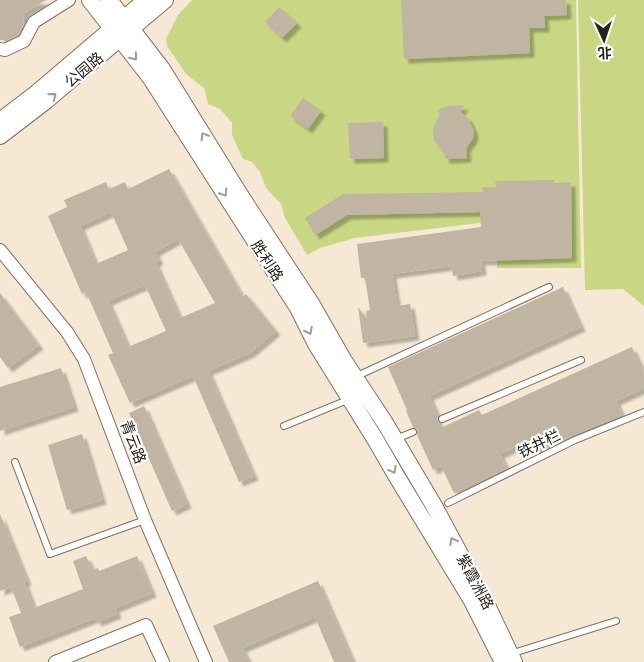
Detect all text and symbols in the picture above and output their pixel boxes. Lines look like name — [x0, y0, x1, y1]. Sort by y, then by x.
north arrow — [579, 15, 629, 65]
text: 北 — [597, 43, 612, 63]
street label: 公园路 — [60, 47, 108, 93]
one-way arrow — [128, 51, 137, 61]
one-way arrow — [47, 93, 56, 101]
one-way arrow — [200, 132, 210, 141]
one-way arrow — [217, 187, 227, 196]
street label: 胜利路 — [246, 236, 288, 286]
one-way arrow — [303, 325, 313, 334]
street label: 青云路 — [115, 417, 151, 467]
street label: 铁井栏 — [514, 424, 564, 464]
one-way arrow — [386, 465, 396, 474]
one-way arrow — [449, 537, 459, 546]
street label: 紫霞洲路 — [451, 550, 499, 614]

